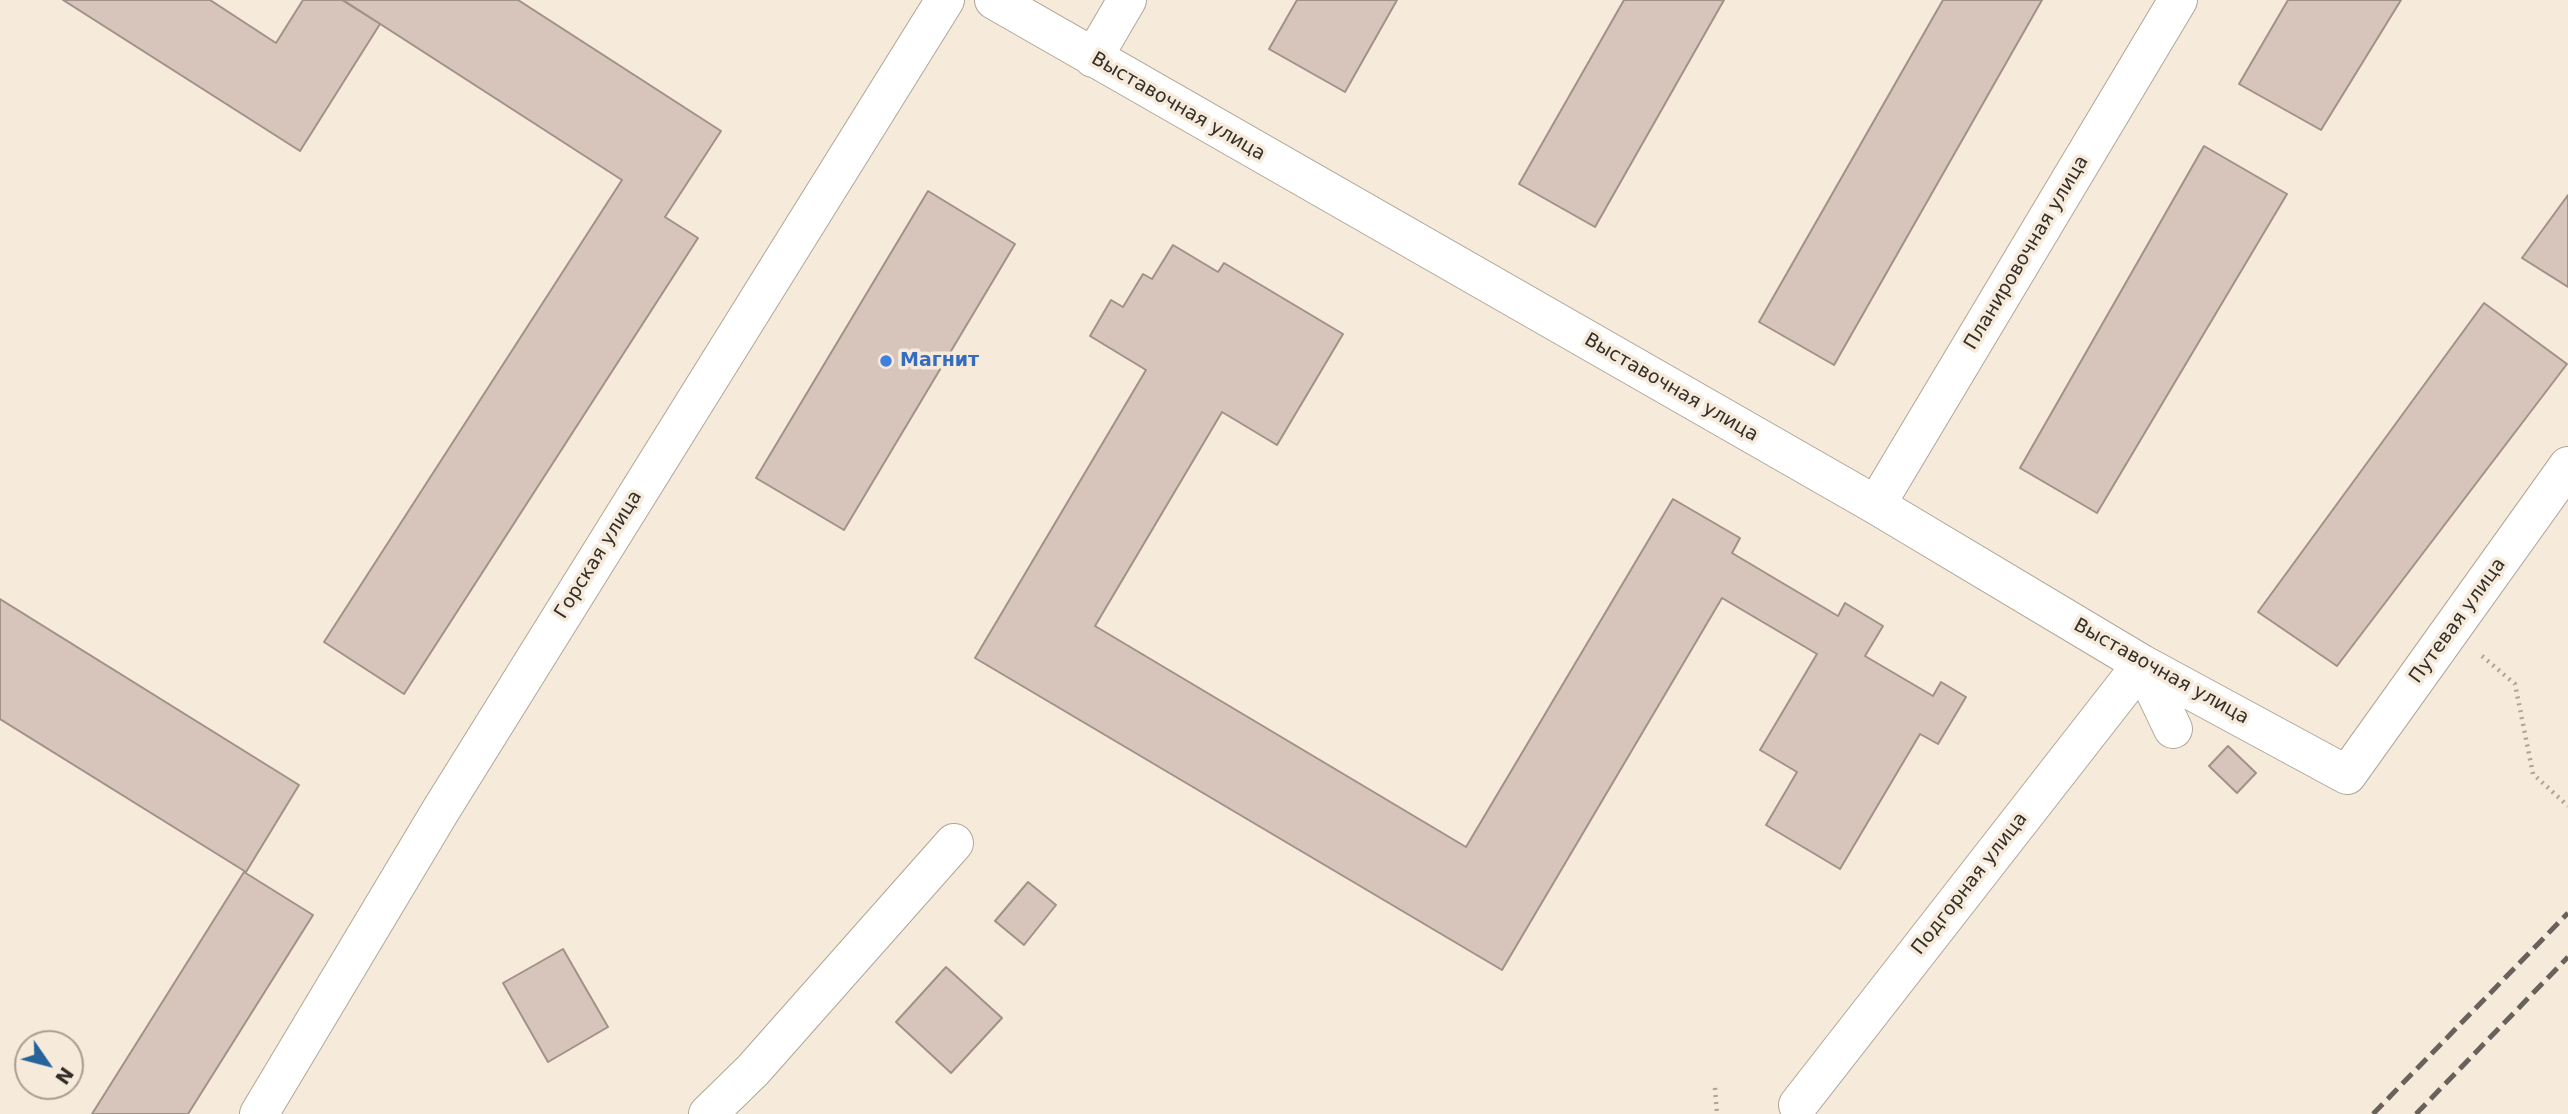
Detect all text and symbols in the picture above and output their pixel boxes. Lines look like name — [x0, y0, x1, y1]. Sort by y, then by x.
street label: Выставочная улица — [1087, 48, 1269, 166]
street label: Планировочная улица — [1960, 152, 2094, 354]
street label: Выставочная улица — [1580, 329, 1762, 447]
place label: Магнит — [900, 350, 979, 372]
marker: Магнит — [878, 353, 894, 369]
street label: Горская улица — [550, 487, 648, 623]
street label: Путевая улица — [2405, 554, 2511, 688]
street label: Выставочная улица — [2069, 614, 2253, 730]
street label: Подгорная улица — [1907, 808, 2033, 960]
north arrow — [14, 1030, 84, 1100]
text: N — [51, 1063, 78, 1089]

